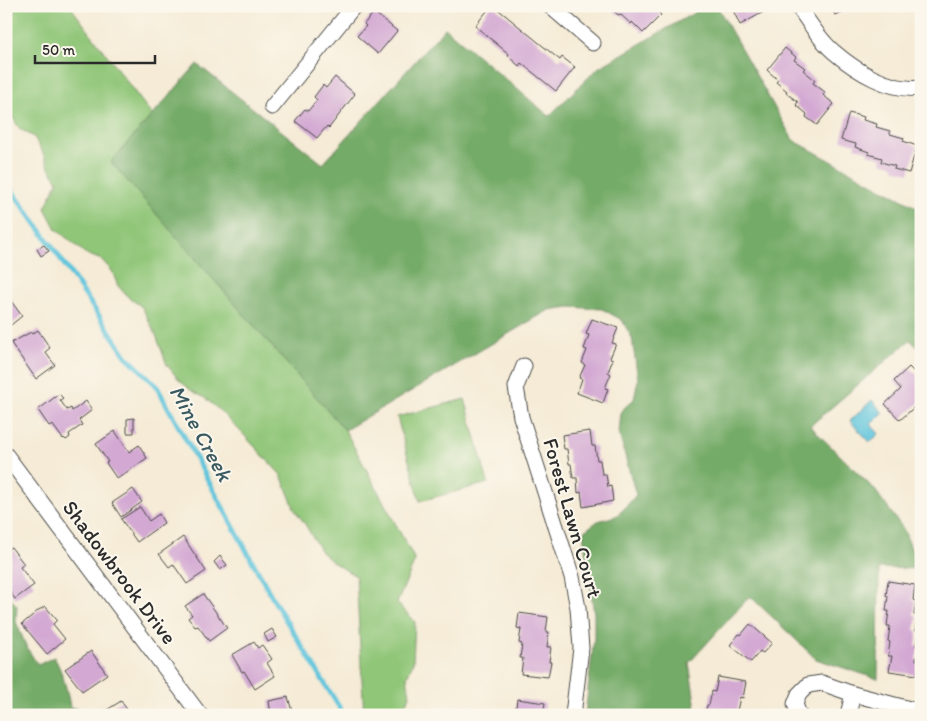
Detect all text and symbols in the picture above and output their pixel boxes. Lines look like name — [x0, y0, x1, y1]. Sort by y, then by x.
scale bar — [35, 32, 155, 64]
text: 50 m — [42, 41, 75, 59]
water label: Mine Creek — [164, 380, 239, 487]
street label: Forest Lawn Court — [538, 435, 608, 601]
street label: Shadowbrook Drive — [58, 495, 182, 649]

